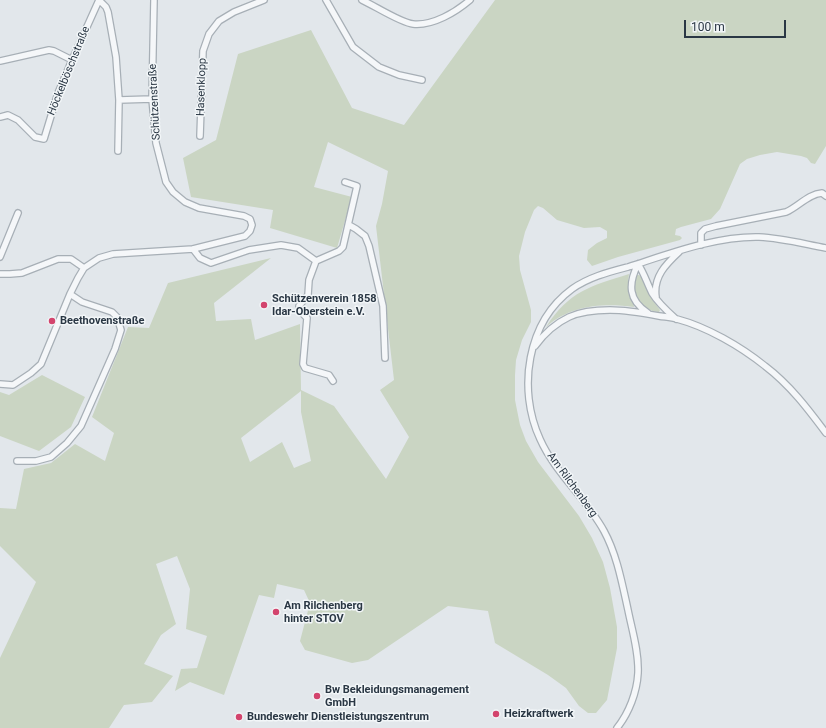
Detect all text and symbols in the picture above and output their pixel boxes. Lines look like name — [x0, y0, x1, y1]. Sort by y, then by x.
scale bar — [686, 12, 788, 38]
text: 100 m — [691, 20, 725, 34]
street label: Höckelböschstraße — [45, 25, 93, 117]
street label: Hasenklopp — [194, 58, 210, 116]
street label: Schützenstraße — [146, 63, 164, 141]
place label: Schützenverein 1858 Idar-Oberstein e.V. — [272, 292, 377, 318]
marker: Schützenverein 1858 Idar-Oberstein e.V. — [259, 300, 269, 310]
place label: Beethovenstraße — [60, 314, 145, 328]
marker: Beethovenstraße — [47, 316, 57, 326]
street label: Am Rilchenberg — [544, 450, 600, 520]
place label: Am Rilchenberg hinter STOV — [284, 599, 363, 625]
marker: Am Rilchenberg hinter STOV — [271, 607, 281, 617]
place label: Bw Bekleidungsmanagement GmbH — [325, 683, 469, 709]
marker: Bw Bekleidungsmanagement GmbH — [312, 691, 322, 701]
place label: Heizkraftwerk — [504, 707, 573, 721]
marker: Heizkraftwerk — [491, 709, 501, 719]
place label: Bundeswehr Dienstleistungszentrum — [247, 710, 429, 724]
marker: Bundeswehr Dienstleistungszentrum — [234, 712, 244, 722]

